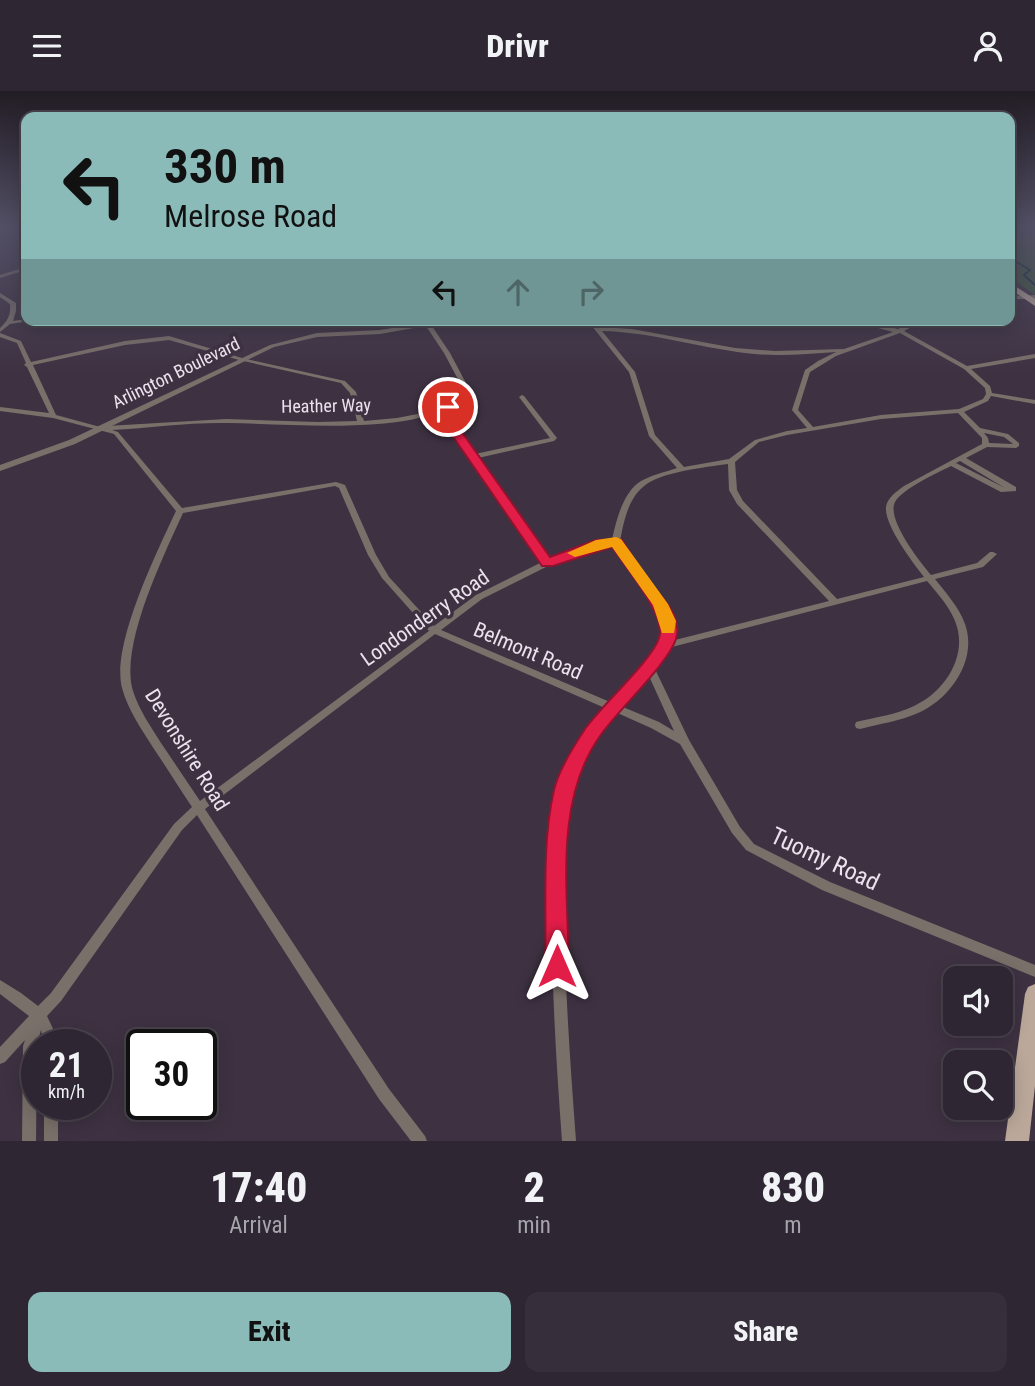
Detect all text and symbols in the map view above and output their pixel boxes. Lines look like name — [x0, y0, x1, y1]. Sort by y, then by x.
icon: menu — [28, 27, 66, 65]
text: Drivr — [486, 27, 549, 65]
icon: person — [969, 27, 1007, 65]
text: 330 m — [164, 138, 286, 195]
icon: left — [49, 140, 140, 231]
text: Melrose Road — [164, 197, 337, 235]
icon: left — [426, 273, 464, 311]
icon: ahead — [499, 273, 537, 311]
icon: right — [572, 273, 610, 311]
street label: Arlington Boulevard — [109, 333, 243, 413]
pin — [418, 377, 478, 437]
icon: arrive — [429, 388, 467, 426]
street label: Heather Way — [281, 394, 372, 417]
street label: Londonderry Road — [356, 565, 494, 671]
street label: Belmont Road — [470, 617, 586, 685]
street label: Devonshire Road — [140, 685, 234, 815]
street label: Tuomy Road — [766, 822, 884, 896]
position arrow — [520, 929, 594, 1003]
map controls — [943, 966, 1013, 1120]
button: sound — [943, 966, 1013, 1036]
speed limit sign: 30 — [126, 1029, 217, 1120]
text: 21 — [49, 1045, 84, 1086]
button: search — [943, 1050, 1013, 1120]
text: km/h — [48, 1081, 85, 1102]
text: 17:40 — [210, 1163, 307, 1212]
text: 2 — [523, 1163, 545, 1212]
text: 830 — [761, 1163, 825, 1212]
text: Arrival — [229, 1212, 288, 1239]
text: min — [517, 1212, 551, 1239]
text: m — [784, 1212, 802, 1239]
button: Exit — [28, 1292, 511, 1372]
button: Share — [525, 1292, 1007, 1372]

